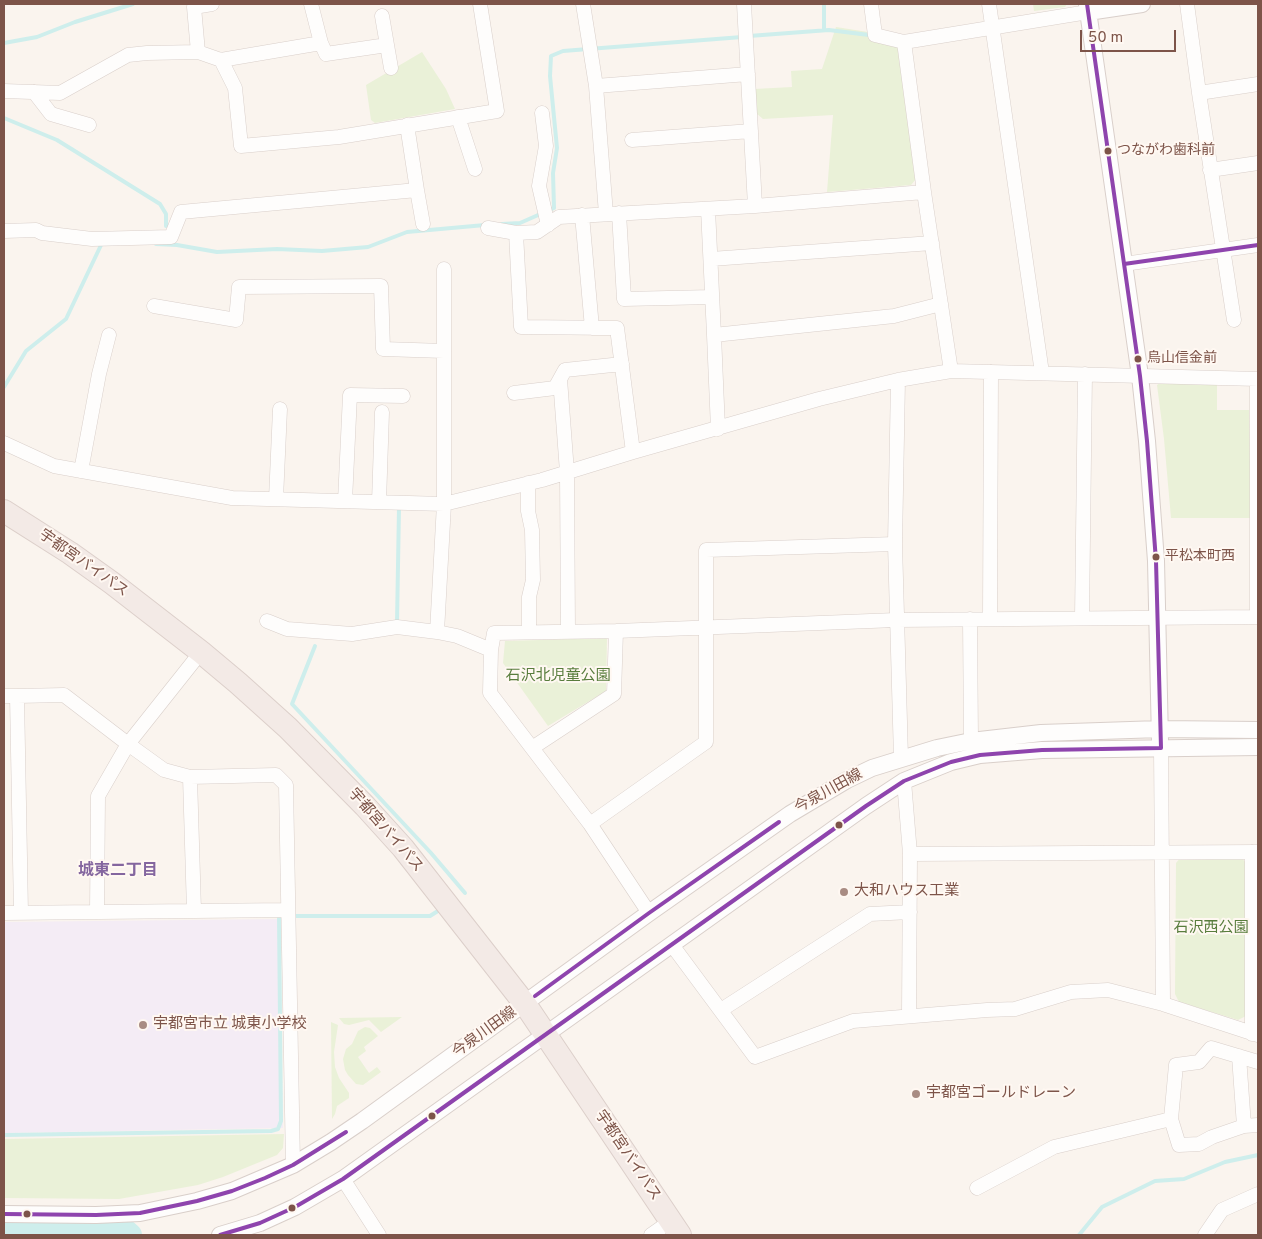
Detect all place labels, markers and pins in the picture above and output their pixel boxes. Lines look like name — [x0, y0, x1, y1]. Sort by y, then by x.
place label: つながわ歯科前 — [1117, 143, 1215, 159]
marker: つながわ歯科前 — [1103, 146, 1113, 156]
place label: 烏山信金前 — [1147, 351, 1217, 367]
marker: 烏山信金前 — [1133, 354, 1143, 364]
place label: 平松本町西 — [1165, 549, 1235, 565]
marker: 平松本町西 — [1151, 552, 1161, 562]
unlabelled marker — [834, 820, 844, 830]
place label: 大和ハウス工業 — [854, 883, 959, 901]
marker: 大和ハウス工業 — [838, 886, 850, 898]
place label: 宇都宮市立 城東小学校 — [153, 1016, 307, 1034]
marker: 宇都宮市立 城東小学校 — [137, 1019, 149, 1031]
place label: 宇都宮ゴールドレーン — [926, 1085, 1076, 1103]
marker: 宇都宮ゴールドレーン — [910, 1088, 922, 1100]
unlabelled marker — [427, 1111, 437, 1121]
unlabelled marker — [287, 1203, 297, 1213]
unlabelled marker — [22, 1209, 32, 1219]

